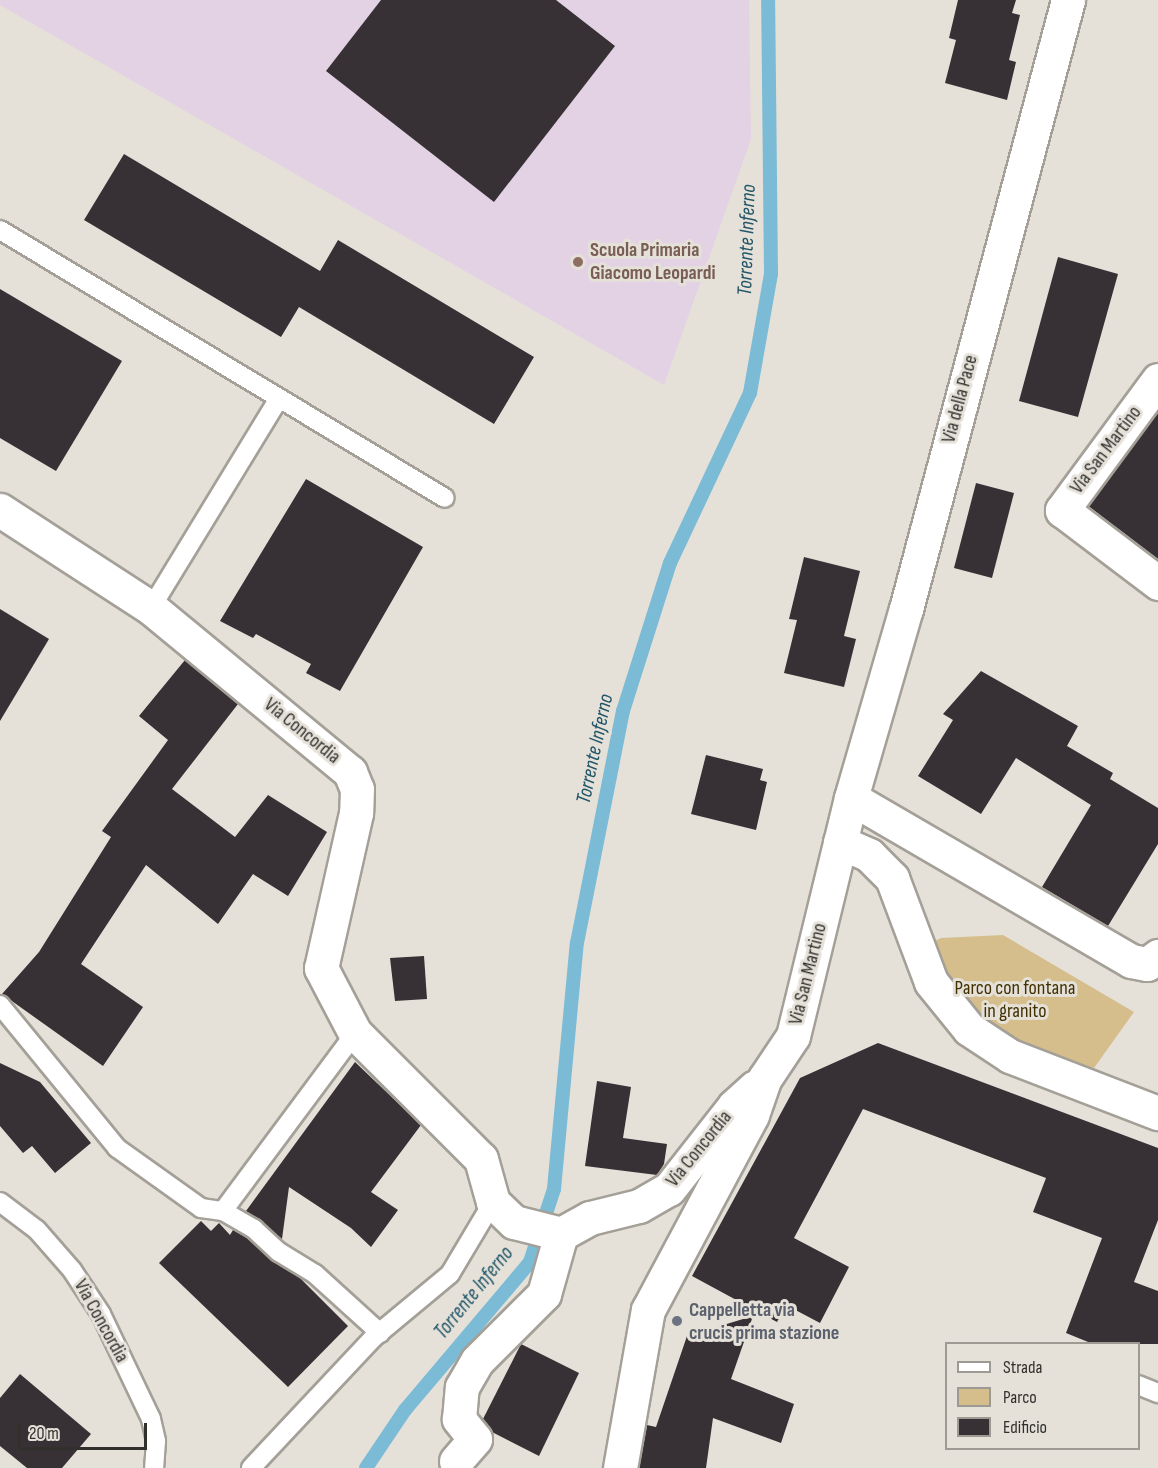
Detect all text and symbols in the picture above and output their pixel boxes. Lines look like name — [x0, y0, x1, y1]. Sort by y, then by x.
water label: Torrente Inferno — [732, 184, 762, 296]
place label: Scuola Primaria Giacomo Leopardi — [590, 238, 716, 285]
marker: Scuola Primaria Giacomo Leopardi — [571, 255, 585, 269]
street label: Via della Pace — [937, 352, 983, 446]
street label: Via San Martino — [1065, 401, 1147, 499]
water label: Torrente Inferno — [571, 692, 619, 806]
street label: Via Concordia — [259, 693, 345, 769]
street label: Via San Martino — [784, 921, 832, 1027]
park label: Parco con fontana in granito — [955, 977, 1075, 1024]
street label: Via Concordia — [661, 1106, 737, 1192]
water label: Torrente Inferno — [429, 1242, 519, 1344]
street label: Via Concordia — [68, 1275, 134, 1367]
place label: Cappelletta via crucis prima stazione — [689, 1298, 839, 1345]
marker: Cappelletta via crucis prima stazione — [670, 1314, 684, 1328]
legend — [945, 1342, 1140, 1450]
text: Strada — [1003, 1357, 1042, 1378]
text: Parco — [1003, 1387, 1037, 1408]
scale bar — [21, 1411, 150, 1449]
text: Edificio — [1003, 1417, 1047, 1438]
text: 20 m — [29, 1423, 59, 1444]

